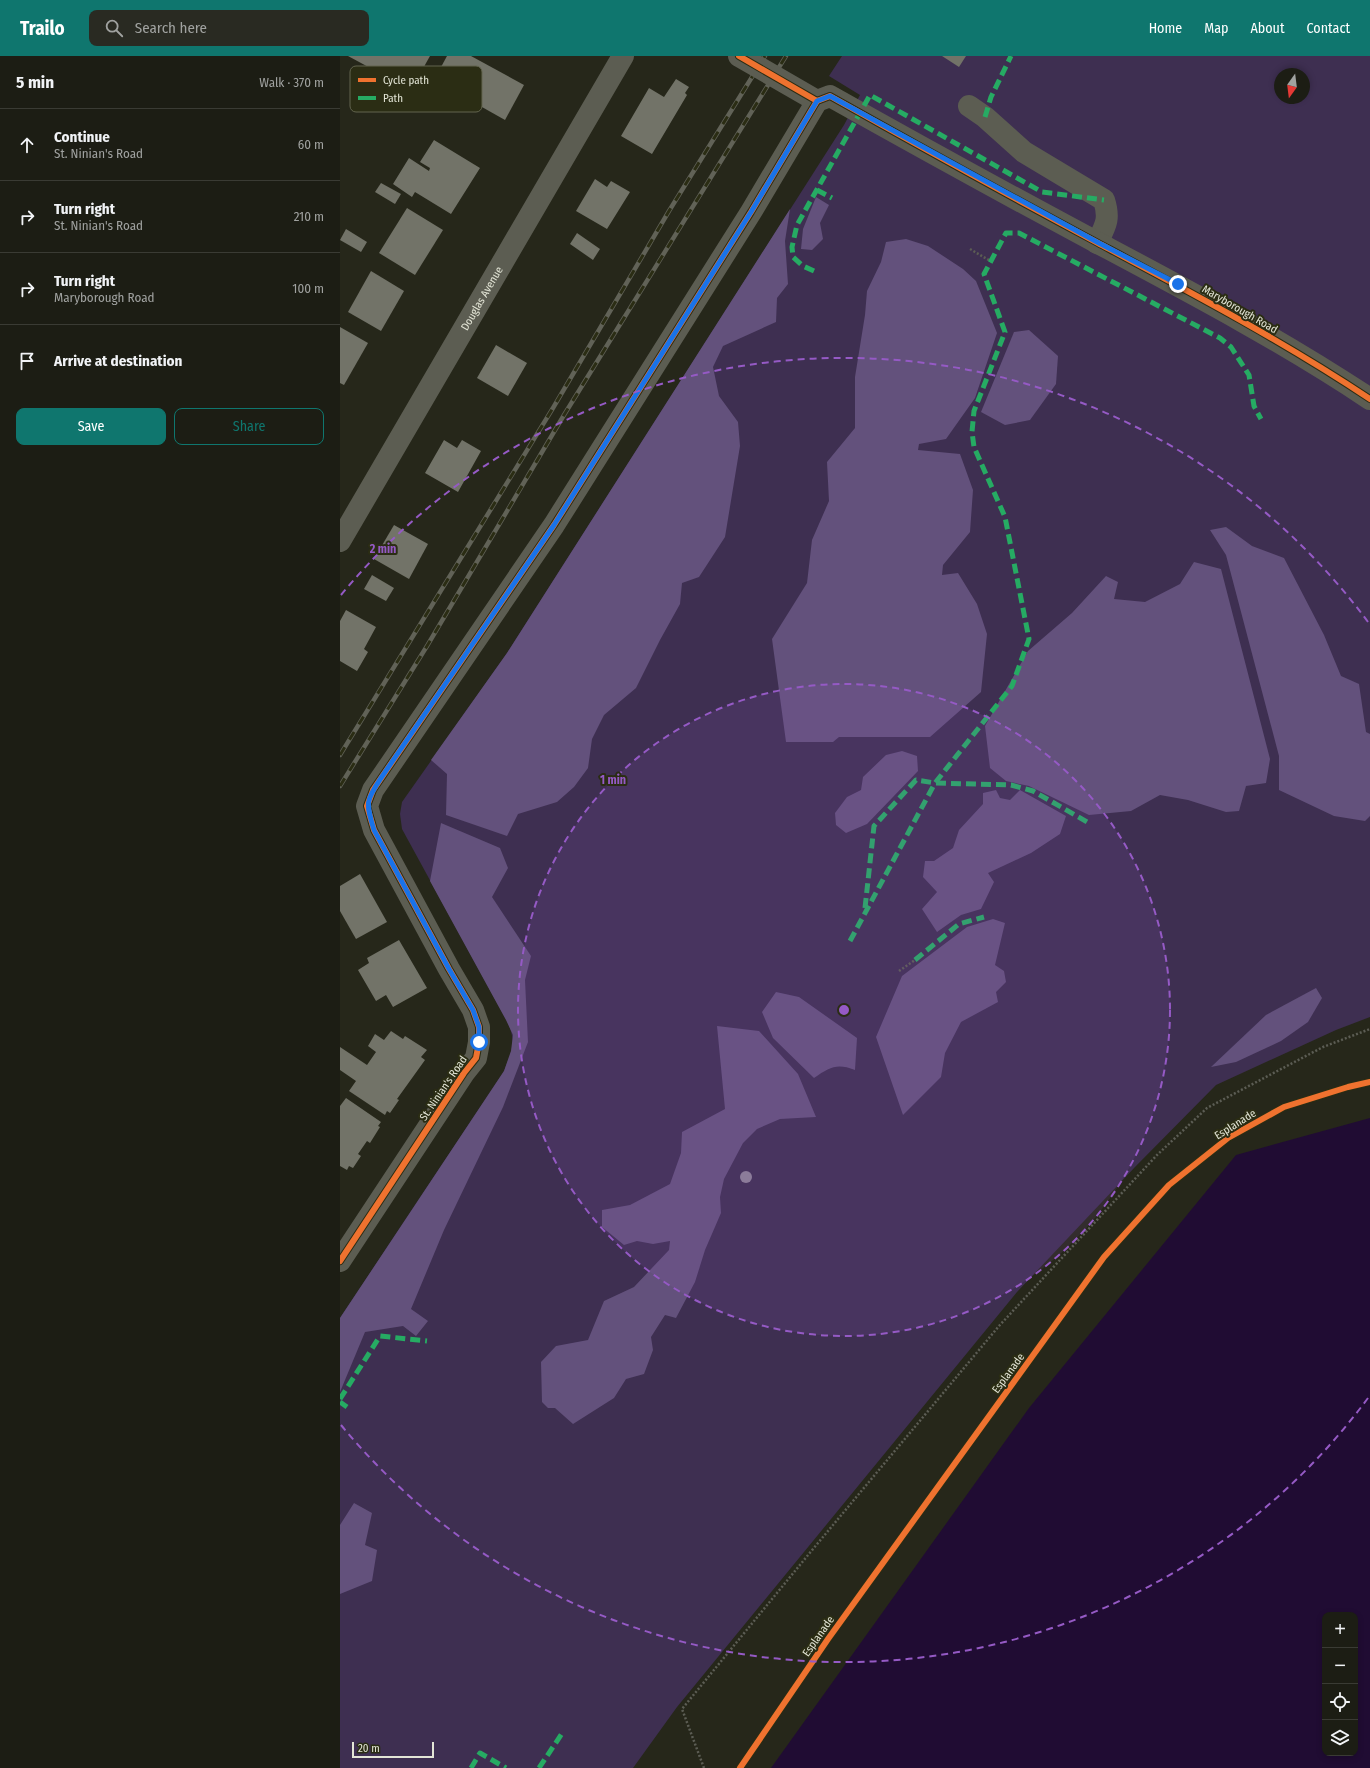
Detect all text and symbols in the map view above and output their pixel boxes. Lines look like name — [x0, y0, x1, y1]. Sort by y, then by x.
search box — [89, 10, 369, 46]
text: Trailo — [20, 17, 65, 40]
icon: search — [103, 17, 125, 39]
text: Search here — [135, 19, 207, 37]
text: Home — [1149, 20, 1182, 37]
text: Map — [1204, 20, 1228, 37]
text: About — [1250, 20, 1285, 37]
text: Contact — [1307, 20, 1350, 37]
legend — [350, 66, 482, 112]
north arrow — [1274, 68, 1310, 104]
text: 5 min — [16, 72, 54, 93]
text: Cycle path — [383, 74, 429, 87]
text: Walk · 370 m — [259, 75, 324, 90]
text: Path — [383, 92, 403, 105]
text: Continue — [54, 128, 110, 146]
icon: ahead — [16, 134, 38, 156]
text: 60 m — [298, 137, 324, 152]
text: St. Ninian's Road — [54, 146, 143, 161]
text: Turn right — [54, 200, 115, 218]
icon: right — [16, 206, 38, 228]
text: 210 m — [294, 209, 324, 224]
text: St. Ninian's Road — [54, 218, 143, 233]
street label: Douglas Avenue — [458, 264, 506, 333]
text: Turn right — [54, 272, 115, 290]
route end — [1169, 275, 1187, 293]
icon: right — [16, 278, 38, 300]
text: 100 m — [292, 281, 324, 296]
street label: Maryborough Road — [1200, 283, 1280, 336]
text: Maryborough Road — [54, 290, 154, 305]
icon: arrive — [16, 350, 38, 372]
text: Arrive at destination — [54, 352, 182, 370]
button: Save — [16, 408, 166, 445]
button: Share — [174, 408, 324, 445]
text: 2 min — [369, 542, 396, 556]
text: 1 min — [600, 773, 626, 787]
centre of rings — [837, 1003, 851, 1017]
route start — [470, 1033, 488, 1051]
street label: St. Ninian's Road — [417, 1053, 470, 1123]
street label: Esplanade — [1212, 1107, 1258, 1142]
street label: Esplanade — [990, 1351, 1027, 1396]
map controls — [1322, 1612, 1358, 1756]
button: + — [1322, 1612, 1358, 1648]
street label: Esplanade — [800, 1614, 837, 1659]
button: − — [1322, 1648, 1358, 1684]
button: locate — [1322, 1684, 1358, 1720]
button: layers — [1322, 1720, 1358, 1756]
scale bar — [352, 1740, 434, 1759]
text: 20 m — [358, 1742, 380, 1755]

